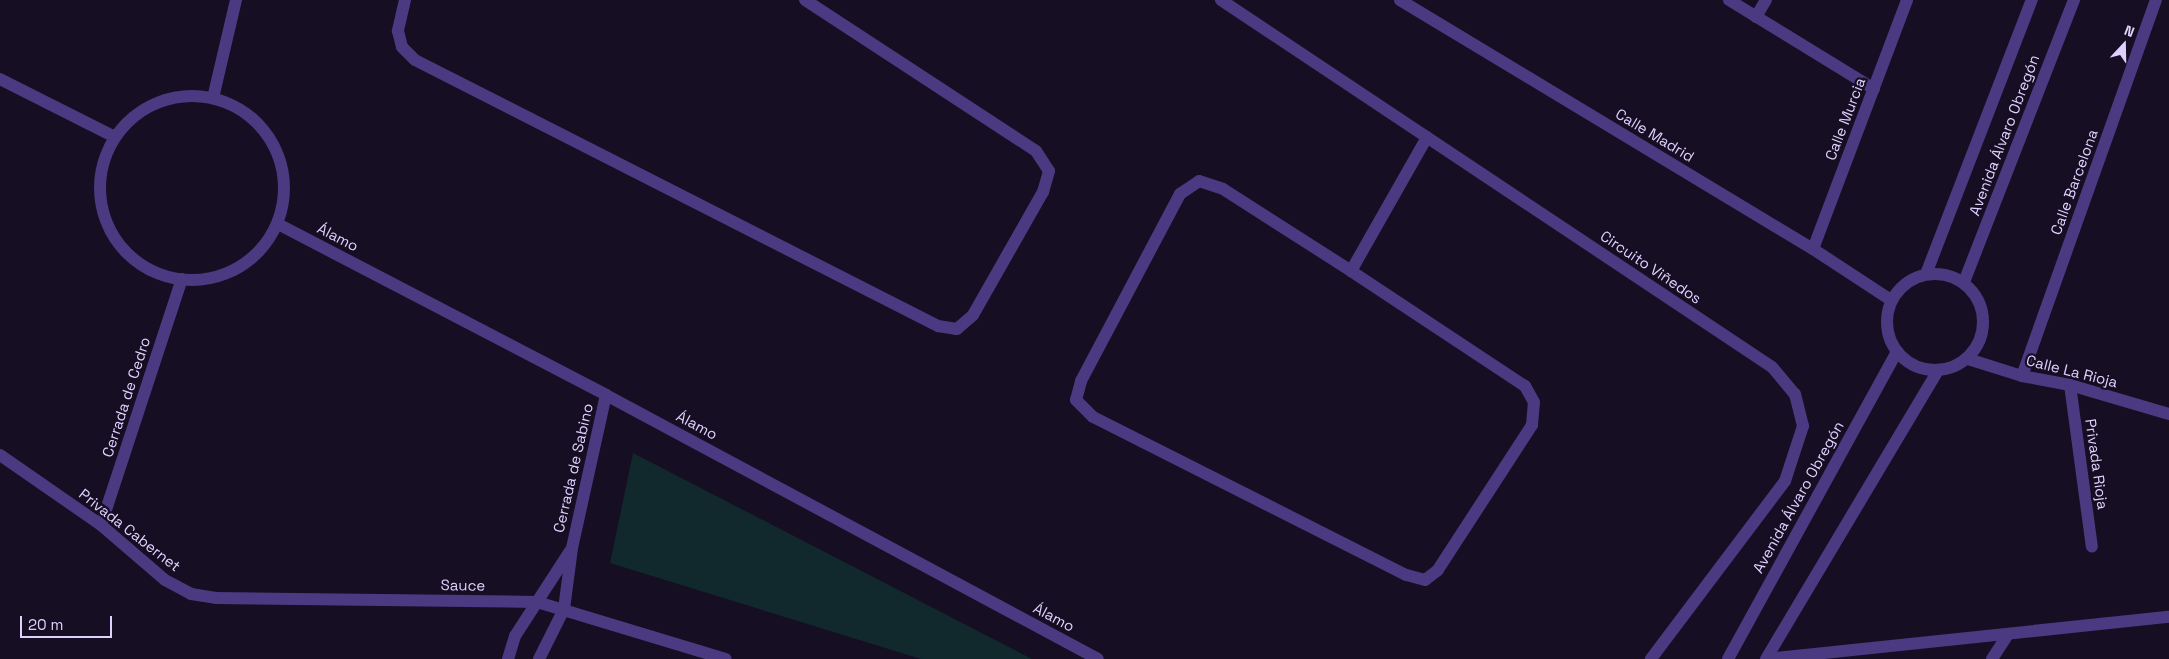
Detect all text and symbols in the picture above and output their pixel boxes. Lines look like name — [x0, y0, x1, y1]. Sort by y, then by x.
north arrow — [2099, 20, 2149, 70]
text: N — [2122, 21, 2137, 41]
street label: Avenida Álvaro Obregón — [1965, 52, 2043, 218]
street label: Calle Murcia — [1821, 75, 1869, 163]
street label: Calle Madrid — [1612, 105, 1698, 165]
street label: Calle Barcelona — [2047, 127, 2101, 237]
street label: Álamo — [314, 219, 362, 255]
street label: Circuito Viñedos — [1597, 227, 1705, 307]
street label: Cerrada de Cedro — [98, 335, 154, 459]
street label: Calle La Rioja — [2024, 351, 2120, 391]
street label: Cerrada de Sabino — [549, 402, 597, 534]
street label: Álamo — [673, 407, 721, 443]
street label: Privada Rioja — [2082, 417, 2112, 511]
street label: Avenida Álvaro Obregón — [1749, 418, 1847, 576]
street label: Privada Cabernet — [76, 485, 184, 575]
street label: Sauce — [441, 576, 485, 594]
street label: Álamo — [1030, 599, 1078, 635]
scale bar — [22, 606, 115, 638]
text: 20 m — [28, 615, 63, 634]

